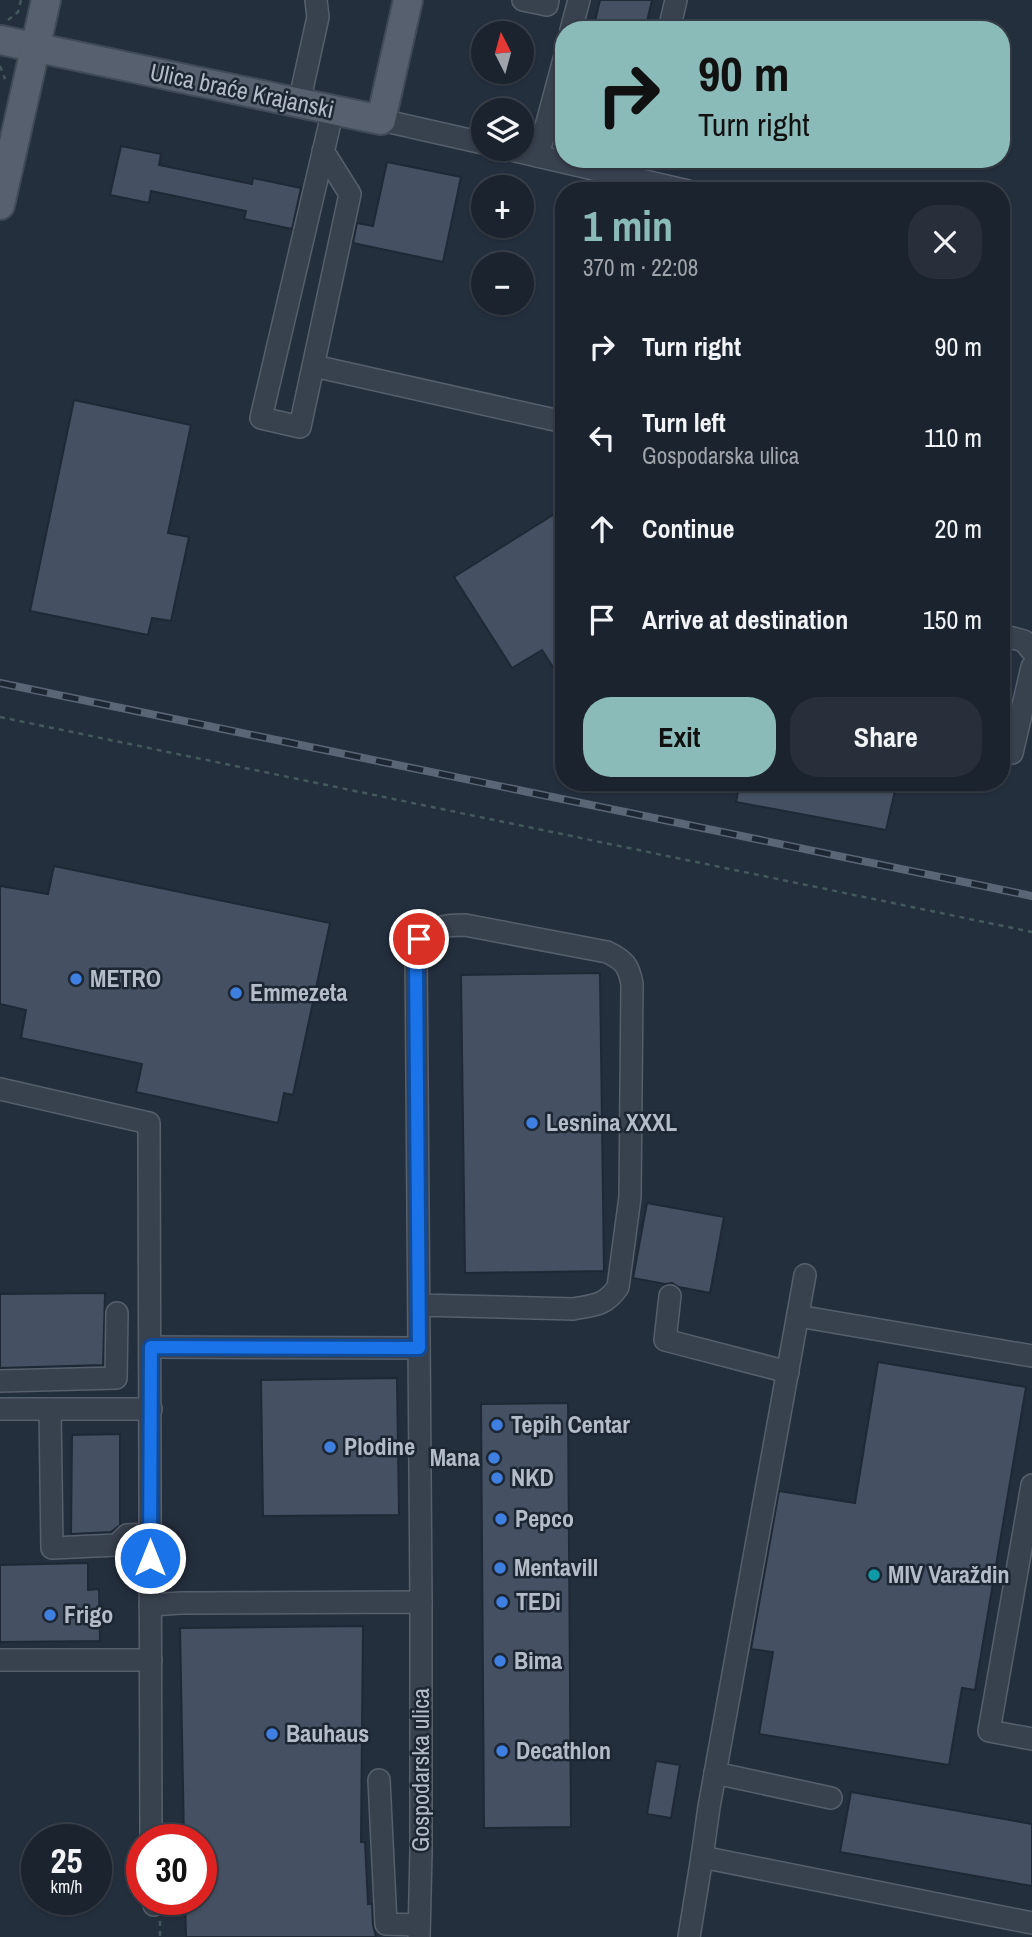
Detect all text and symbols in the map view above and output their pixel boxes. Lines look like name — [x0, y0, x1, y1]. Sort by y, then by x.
north arrow — [471, 21, 534, 84]
map controls — [471, 21, 534, 315]
text: 90 m — [698, 40, 790, 106]
icon: right — [583, 49, 674, 140]
street label: Ulica braće Krajanski — [147, 55, 337, 125]
button: layers — [471, 98, 534, 161]
text: Turn right — [698, 103, 810, 146]
button: + — [471, 175, 534, 238]
text: 1 min — [583, 198, 673, 254]
button: close — [908, 205, 982, 279]
button: − — [471, 252, 534, 315]
text: 370 m · 22:08 — [583, 252, 698, 283]
icon: right — [583, 328, 621, 366]
text: Turn right — [642, 329, 741, 364]
text: 90 m — [935, 329, 982, 364]
text: Turn left — [642, 405, 726, 440]
icon: left — [583, 419, 621, 457]
text: 110 m — [924, 420, 982, 455]
text: Gospodarska ulica — [642, 440, 799, 471]
icon: ahead — [583, 510, 621, 548]
text: Continue — [642, 511, 734, 546]
text: 20 m — [935, 511, 982, 546]
icon: arrive — [583, 601, 621, 639]
text: Arrive at destination — [642, 602, 848, 637]
text: 150 m — [923, 602, 982, 637]
button: Exit — [583, 697, 776, 777]
button: Share — [790, 697, 982, 777]
pin — [389, 909, 449, 969]
icon: arrive — [400, 920, 438, 958]
place label: METRO — [90, 962, 161, 994]
marker: METRO — [68, 971, 84, 987]
place label: Emmezeta — [250, 976, 347, 1008]
marker: Emmezeta — [228, 985, 244, 1001]
place label: Lesnina XXXL — [546, 1106, 677, 1138]
marker: Lesnina XXXL — [524, 1115, 540, 1131]
place label: Tepih Centar — [511, 1408, 630, 1440]
marker: Tepih Centar — [489, 1417, 505, 1433]
place label: Plodine — [344, 1430, 415, 1462]
marker: Plodine — [322, 1439, 338, 1455]
place label: Mana — [430, 1441, 480, 1473]
marker: Mana — [486, 1450, 502, 1466]
place label: NKD — [511, 1461, 554, 1493]
marker: NKD — [489, 1470, 505, 1486]
place label: Pepco — [515, 1502, 574, 1534]
marker: Pepco — [493, 1511, 509, 1527]
position arrow — [113, 1521, 187, 1595]
place label: Mentavill — [514, 1551, 598, 1583]
place label: MIV Varaždin — [888, 1558, 1009, 1590]
marker: Mentavill — [492, 1560, 508, 1576]
marker: MIV Varaždin — [866, 1567, 882, 1583]
place label: TEDi — [516, 1585, 561, 1617]
marker: TEDi — [494, 1594, 510, 1610]
place label: Frigo — [64, 1598, 113, 1630]
marker: Frigo — [42, 1607, 58, 1623]
place label: Bima — [514, 1644, 562, 1676]
marker: Bima — [492, 1653, 508, 1669]
street label: Gospodarska ulica — [404, 1688, 436, 1852]
place label: Bauhaus — [286, 1717, 369, 1749]
marker: Bauhaus — [264, 1726, 280, 1742]
place label: Decathlon — [516, 1734, 611, 1766]
marker: Decathlon — [494, 1743, 510, 1759]
speed limit sign: 30 — [126, 1824, 217, 1915]
text: 25 — [51, 1837, 82, 1884]
text: km/h — [51, 1874, 83, 1899]

